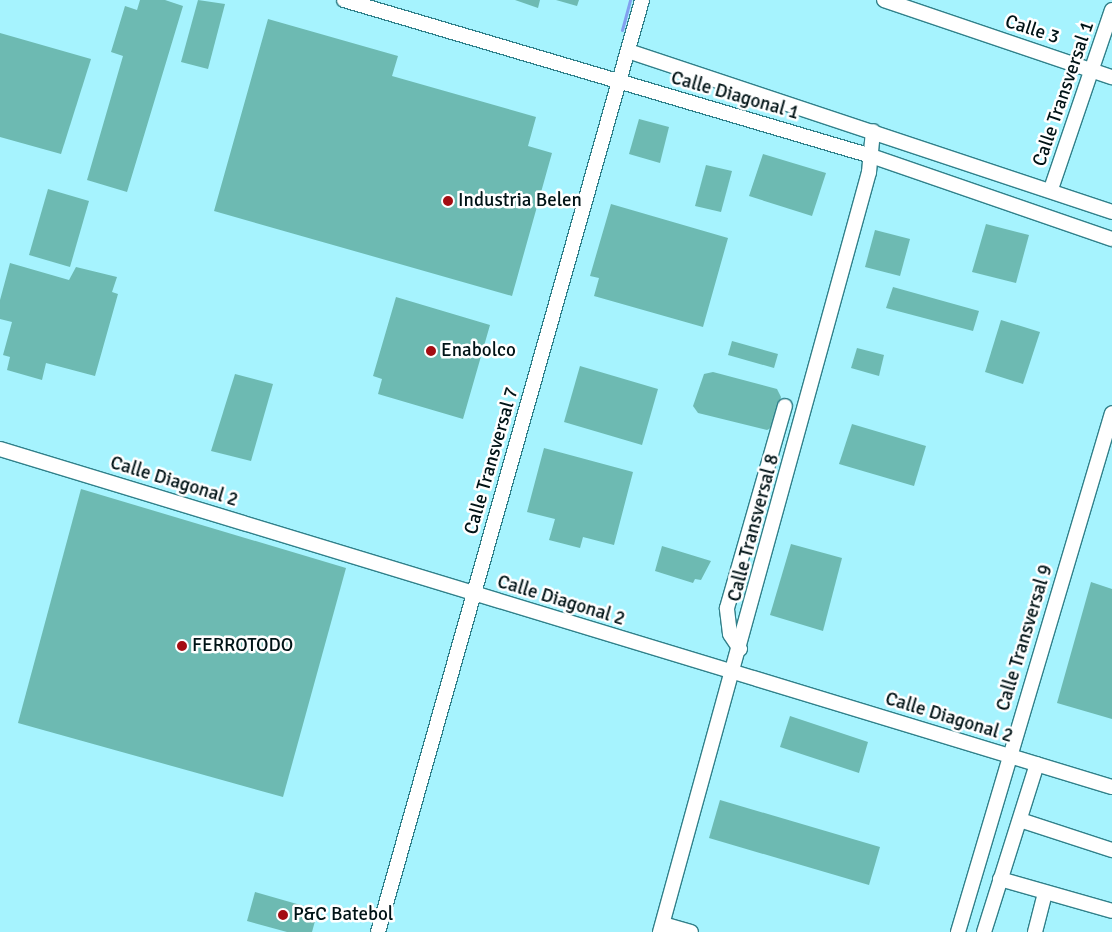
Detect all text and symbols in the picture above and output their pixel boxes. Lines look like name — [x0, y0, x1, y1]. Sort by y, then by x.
street label: Calle 3 — [1002, 11, 1062, 49]
street label: Calle Transversal 1 — [1028, 18, 1100, 170]
street label: Calle Diagonal 1 — [668, 67, 802, 125]
place label: Industria Belen — [458, 190, 582, 212]
marker: Industria Belen — [442, 195, 454, 207]
place label: Enabolco — [441, 340, 516, 362]
marker: Enabolco — [425, 345, 437, 357]
street label: Calle Transversal 7 — [460, 385, 524, 537]
street label: Calle Diagonal 2 — [107, 452, 241, 512]
street label: Calle Transversal 8 — [723, 452, 785, 604]
street label: Calle Transversal 9 — [992, 562, 1058, 714]
street label: Calle Diagonal 2 — [494, 571, 628, 631]
place label: FERROTODO — [192, 635, 293, 657]
marker: FERROTODO — [176, 640, 188, 652]
street label: Calle Diagonal 2 — [882, 688, 1016, 748]
place label: P&C Batebol — [293, 904, 393, 926]
marker: P&C Batebol — [277, 909, 289, 921]

